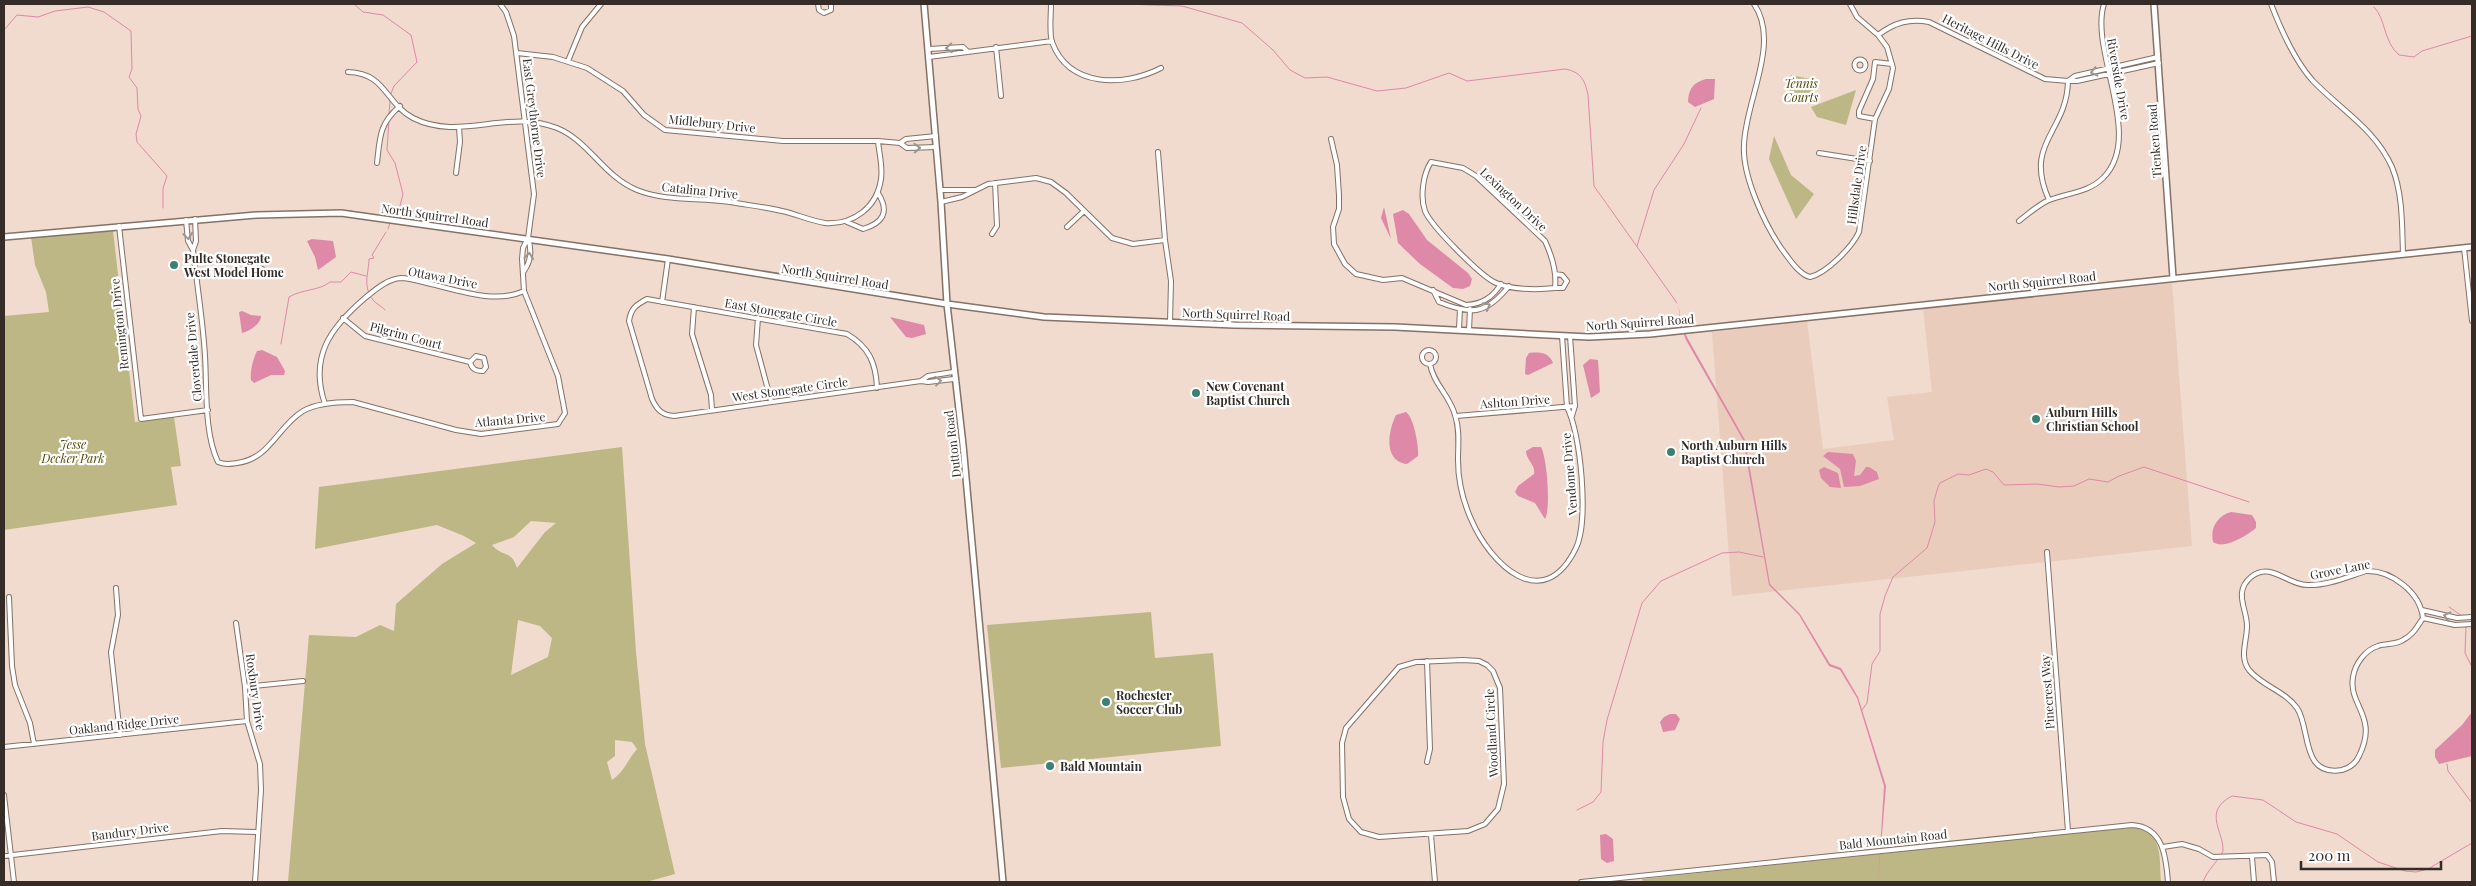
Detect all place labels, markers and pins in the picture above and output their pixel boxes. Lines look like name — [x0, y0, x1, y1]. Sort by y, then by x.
place label: Pulte Stonegate West Model Home — [183, 250, 284, 280]
marker: Pulte Stonegate West Model Home — [168, 259, 180, 271]
place label: New Covenant Baptist Church — [1206, 378, 1290, 408]
marker: New Covenant Baptist Church — [1190, 387, 1202, 399]
place label: Auburn Hills Christian School — [2045, 404, 2139, 434]
marker: Auburn Hills Christian School — [2030, 413, 2042, 425]
place label: North Auburn Hills Baptist Church — [1681, 437, 1788, 467]
marker: North Auburn Hills Baptist Church — [1665, 446, 1677, 458]
place label: Rochester Soccer Club — [1116, 687, 1182, 717]
marker: Rochester Soccer Club — [1100, 696, 1112, 708]
place label: Bald Mountain — [1060, 758, 1142, 774]
marker: Bald Mountain — [1044, 760, 1056, 772]

